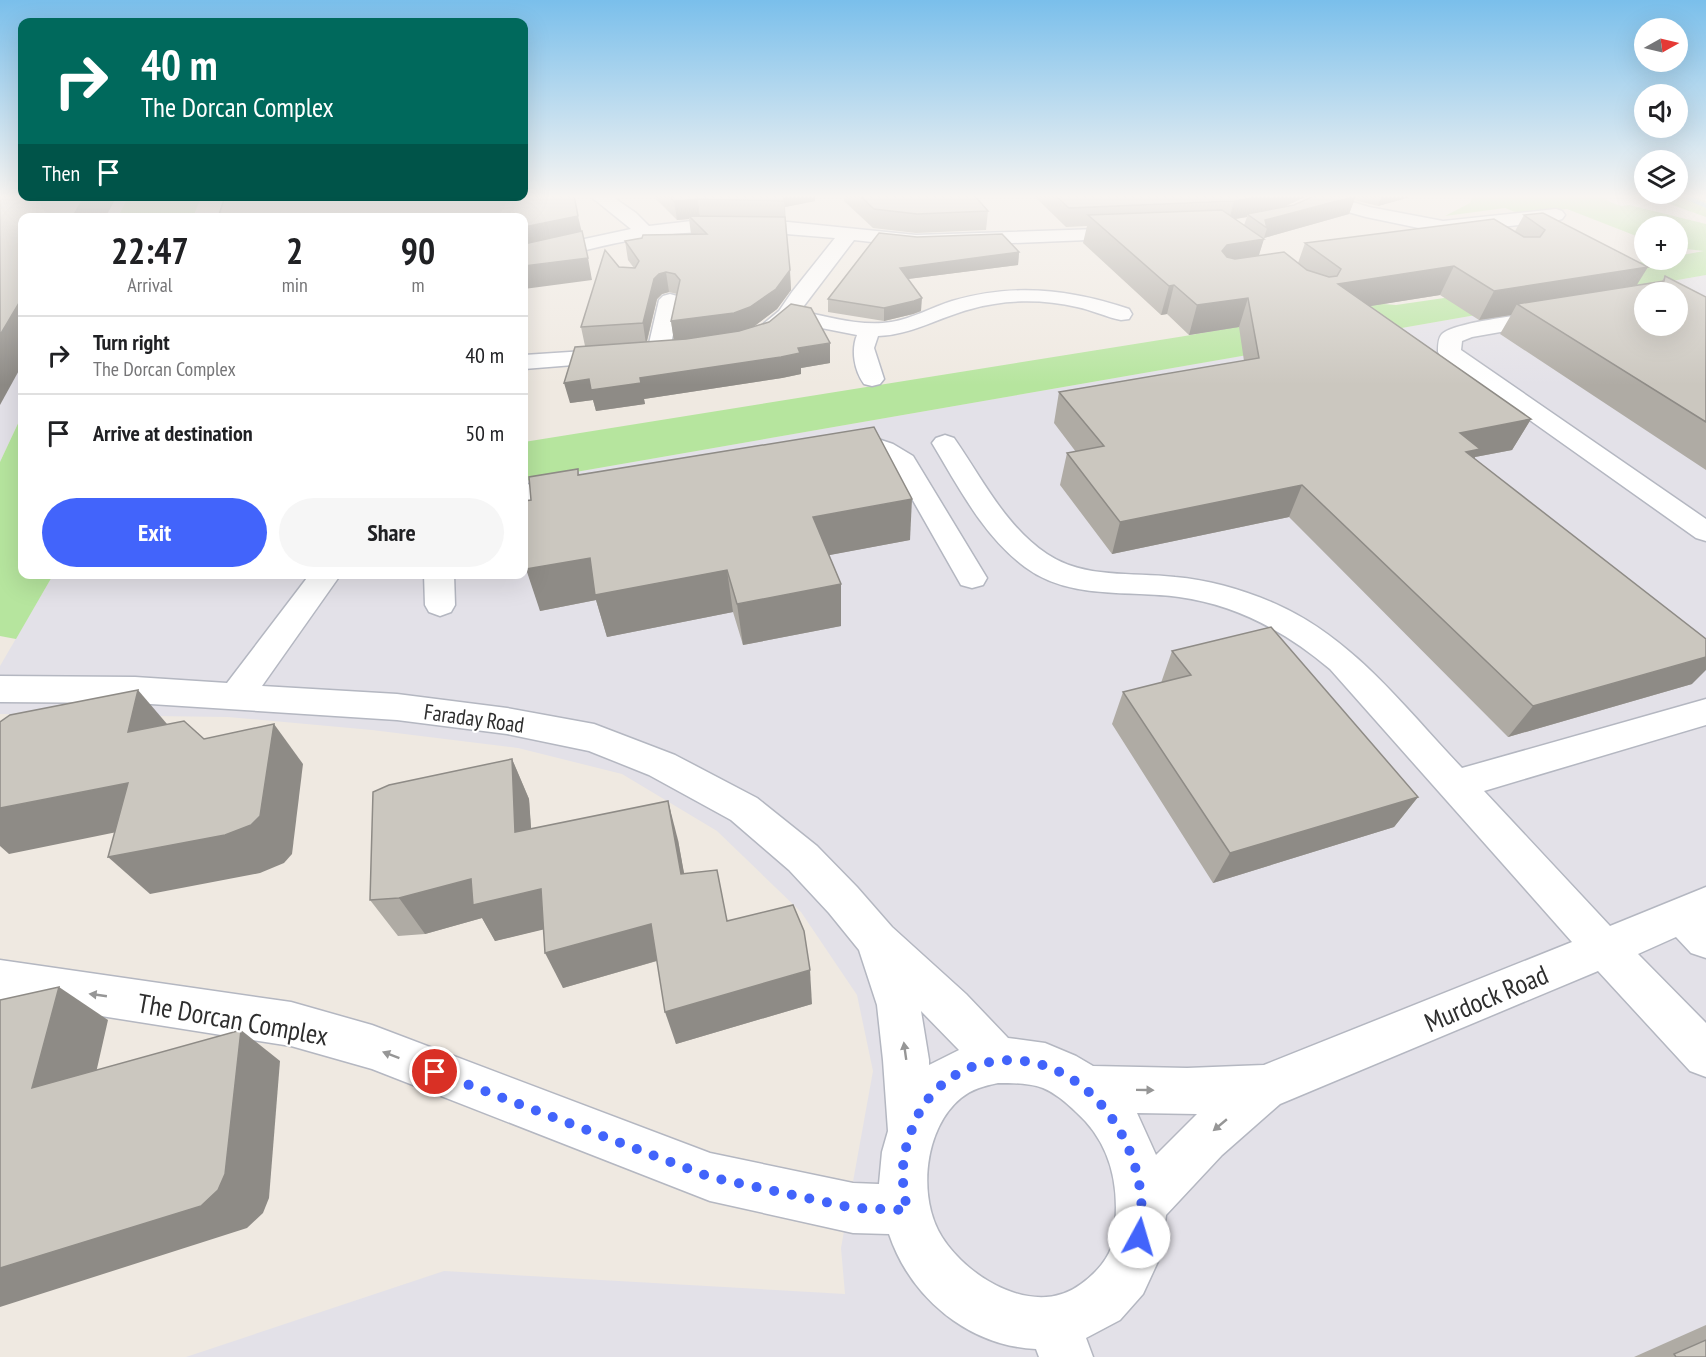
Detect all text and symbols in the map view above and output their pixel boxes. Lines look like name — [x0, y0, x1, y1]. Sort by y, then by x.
north arrow — [1634, 18, 1688, 72]
map controls — [1634, 18, 1688, 336]
text: 40 m — [141, 37, 218, 92]
icon: right — [42, 42, 120, 120]
button: sound — [1634, 84, 1688, 138]
text: The Dorcan Complex — [141, 90, 334, 124]
button: layers — [1634, 150, 1688, 204]
icon: arrive — [92, 156, 125, 189]
text: Then — [42, 159, 80, 187]
button: + — [1634, 216, 1688, 270]
text: 22:47 — [111, 227, 189, 274]
text: 2 — [286, 227, 303, 274]
text: 90 — [401, 227, 435, 274]
text: Arrival — [127, 272, 172, 298]
text: min — [282, 272, 308, 298]
text: m — [411, 272, 424, 298]
button: − — [1634, 282, 1688, 336]
text: Turn right — [93, 328, 170, 356]
icon: right — [42, 339, 75, 372]
text: 40 m — [465, 341, 504, 369]
text: The Dorcan Complex — [93, 356, 236, 382]
icon: arrive — [42, 417, 75, 450]
text: Arrive at destination — [93, 419, 253, 447]
text: 50 m — [465, 419, 504, 447]
button: Exit — [42, 498, 267, 567]
button: Share — [279, 498, 504, 567]
street label: Faraday Road — [422, 697, 526, 739]
street label: Murdock Road — [1419, 957, 1553, 1039]
street label: The Dorcan Complex — [135, 986, 331, 1052]
one-way arrow — [89, 990, 108, 999]
one-way arrow — [901, 1041, 910, 1060]
pin — [409, 1046, 460, 1097]
one-way arrow — [382, 1050, 400, 1060]
icon: arrive — [418, 1055, 451, 1088]
one-way arrow — [1136, 1085, 1155, 1095]
one-way arrow — [1212, 1119, 1228, 1132]
position arrow — [1107, 1205, 1171, 1269]

